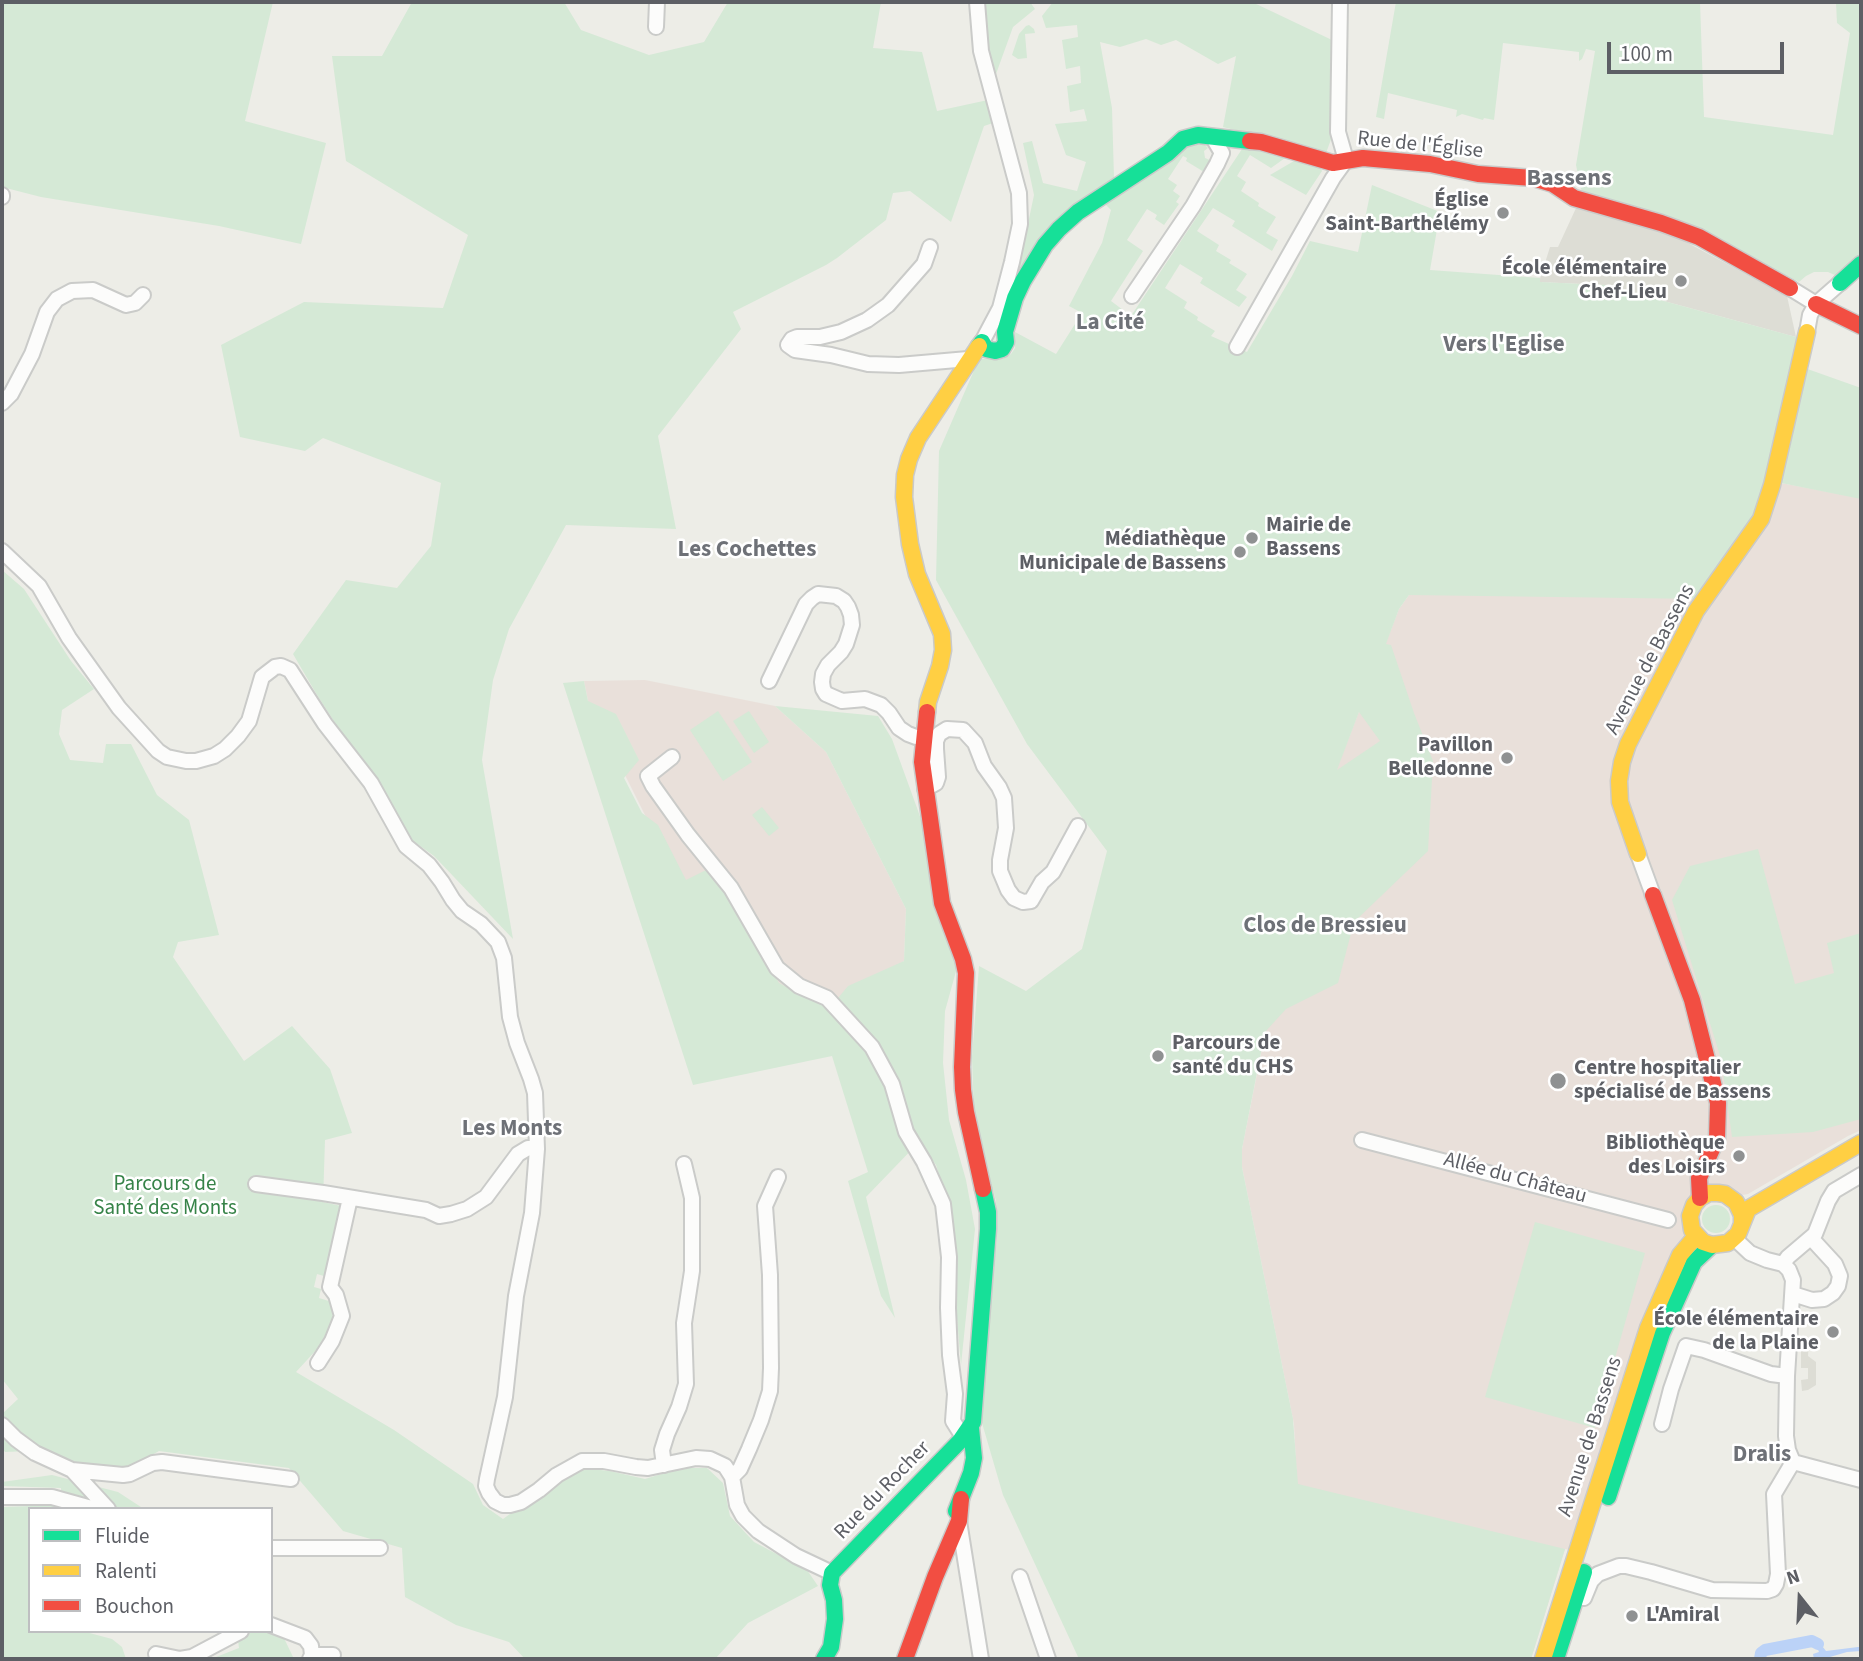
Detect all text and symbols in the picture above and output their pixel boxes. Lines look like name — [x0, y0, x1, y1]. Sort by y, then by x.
scale bar — [1611, 28, 1788, 72]
text: 100 m — [1620, 39, 1673, 69]
street label: Rue de l'Église — [1356, 127, 1484, 165]
district label: Bassens — [1526, 166, 1612, 194]
place label: Église Saint-Barthélémy — [1325, 188, 1489, 238]
marker: Église Saint-Barthélémy — [1495, 205, 1511, 221]
place label: École élémentaire Chef-Lieu — [1502, 256, 1667, 306]
marker: École élémentaire Chef-Lieu — [1673, 273, 1689, 289]
district label: La Cité — [1076, 310, 1144, 338]
district label: Vers l'Eglise — [1443, 332, 1565, 360]
place label: Mairie de Bassens — [1266, 513, 1351, 563]
place label: Médiathèque Municipale de Bassens — [1019, 527, 1226, 577]
marker: Mairie de Bassens — [1244, 530, 1260, 546]
district label: Les Cochettes — [678, 537, 816, 565]
marker: Médiathèque Municipale de Bassens — [1232, 544, 1248, 560]
street label: Avenue de Bassens — [1601, 581, 1701, 739]
place label: Pavillon Belledonne — [1388, 733, 1493, 783]
marker: Pavillon Belledonne — [1499, 750, 1515, 766]
district label: Clos de Bressieu — [1243, 913, 1407, 941]
place label: Parcours de santé du CHS — [1172, 1031, 1293, 1081]
marker: Parcours de santé du CHS — [1150, 1048, 1166, 1064]
place label: Centre hospitalier spécialisé de Bassens — [1574, 1056, 1771, 1106]
marker: Centre hospitalier spécialisé de Bassens — [1548, 1071, 1568, 1091]
district label: Les Monts — [462, 1116, 562, 1144]
place label: Bibliothèque des Loisirs — [1606, 1131, 1725, 1181]
street label: Allée du Château — [1441, 1148, 1589, 1210]
marker: Bibliothèque des Loisirs — [1731, 1148, 1747, 1164]
park label: Parcours de Santé des Monts — [93, 1172, 237, 1222]
place label: École élémentaire de la Plaine — [1654, 1307, 1819, 1357]
marker: École élémentaire de la Plaine — [1825, 1324, 1841, 1340]
street label: Avenue de Bassens — [1553, 1354, 1629, 1520]
street label: Rue du Rocher — [830, 1437, 936, 1545]
district label: Dralis — [1733, 1442, 1791, 1470]
legend — [28, 1507, 273, 1633]
text: Fluide — [95, 1521, 149, 1551]
text: Ralenti — [95, 1556, 157, 1586]
north arrow — [1765, 1563, 1835, 1633]
text: N — [1783, 1563, 1804, 1592]
text: Bouchon — [95, 1591, 174, 1621]
place label: L'Amiral — [1646, 1603, 1719, 1629]
marker: L'Amiral — [1624, 1608, 1640, 1624]

